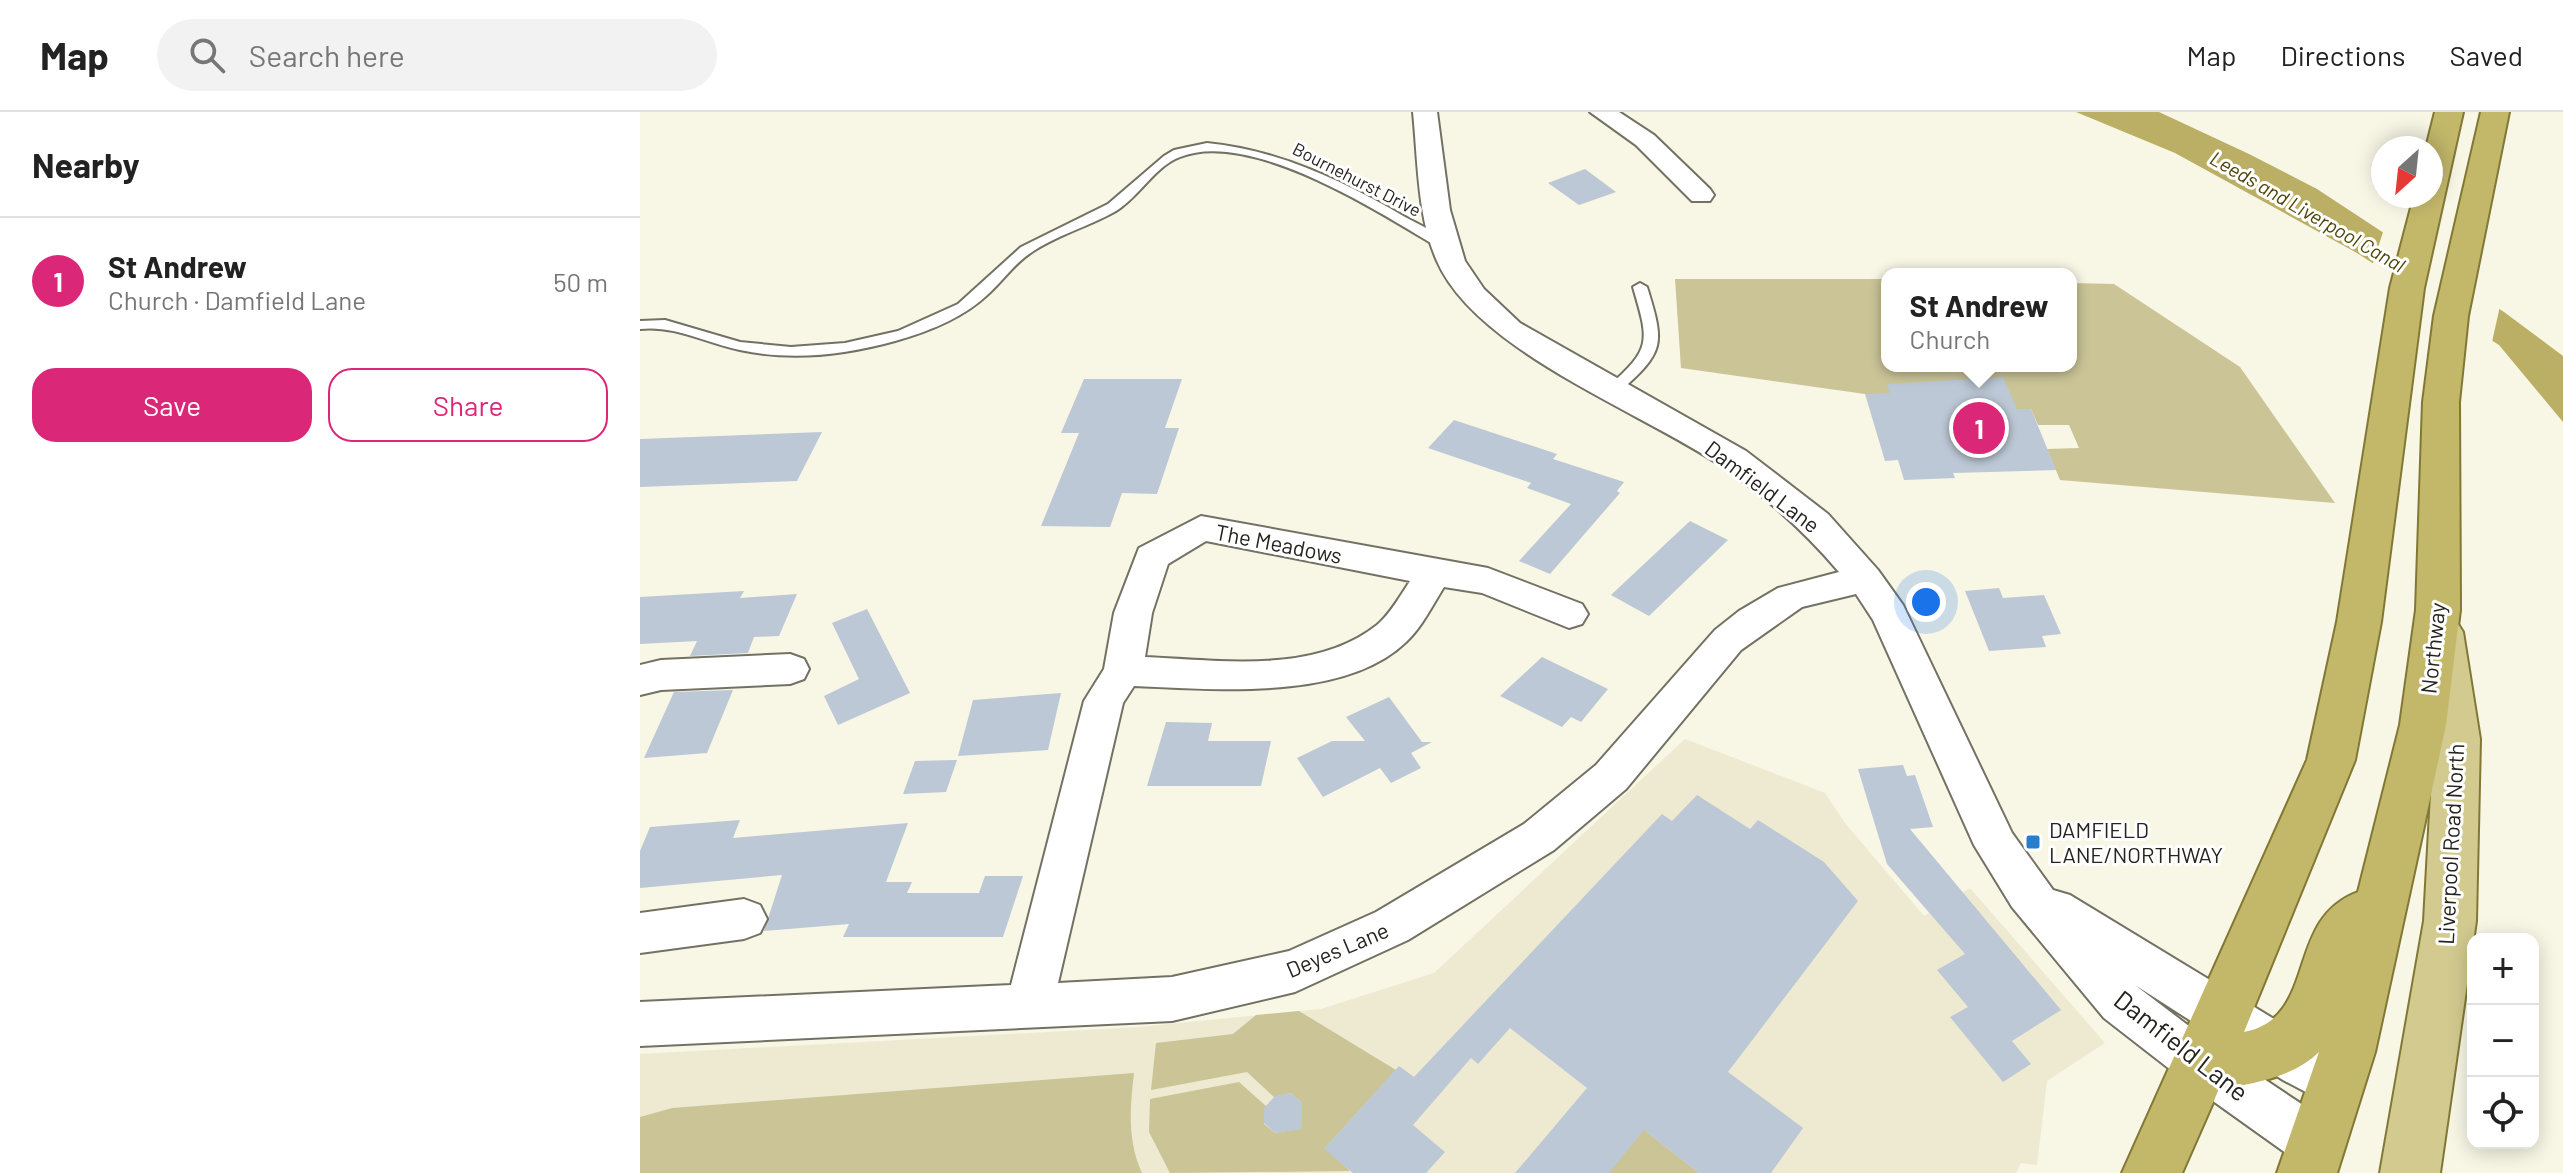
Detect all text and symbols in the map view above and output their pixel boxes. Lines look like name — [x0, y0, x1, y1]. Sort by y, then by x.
search box — [157, 19, 717, 91]
text: Map — [40, 32, 109, 78]
icon: search — [185, 33, 229, 77]
text: Search here — [249, 37, 405, 73]
text: Map — [2187, 38, 2236, 72]
text: Directions — [2280, 38, 2406, 72]
text: Saved — [2450, 38, 2523, 72]
north arrow — [2371, 136, 2443, 208]
street label: Bournehurst Drive — [1289, 137, 1425, 221]
text: Nearby — [32, 144, 140, 185]
water label: Leeds and Liverpool Canal — [2206, 145, 2410, 277]
text: St Andrew — [108, 248, 247, 284]
text: 1 — [53, 266, 63, 297]
text: 50 m — [553, 266, 608, 297]
popup — [1881, 268, 2077, 372]
text: Church · Damfield Lane — [108, 284, 366, 315]
text: St Andrew — [1910, 287, 2048, 323]
text: Church — [1910, 323, 1990, 354]
button: Save — [32, 368, 312, 442]
button: Share — [328, 368, 608, 442]
pin: 1 — [1953, 398, 2005, 458]
street label: Damfield Lane — [1701, 434, 1825, 538]
street label: The Meadows — [1214, 518, 1344, 568]
your location — [1906, 582, 1946, 622]
street label: Northway — [2414, 601, 2450, 695]
street label: Liverpool Road North — [2432, 743, 2468, 945]
place label: DAMFIELD LANE/NORTHWAY — [2049, 816, 2223, 867]
marker: DAMFIELD LANE/NORTHWAY — [2024, 833, 2042, 851]
street label: Deyes Lane — [1282, 916, 1392, 982]
map controls — [2467, 933, 2539, 1149]
button: + — [2467, 933, 2539, 1005]
street label: Damfield Lane — [2109, 983, 2255, 1107]
button: − — [2467, 1005, 2539, 1077]
button: locate — [2467, 1077, 2539, 1149]

